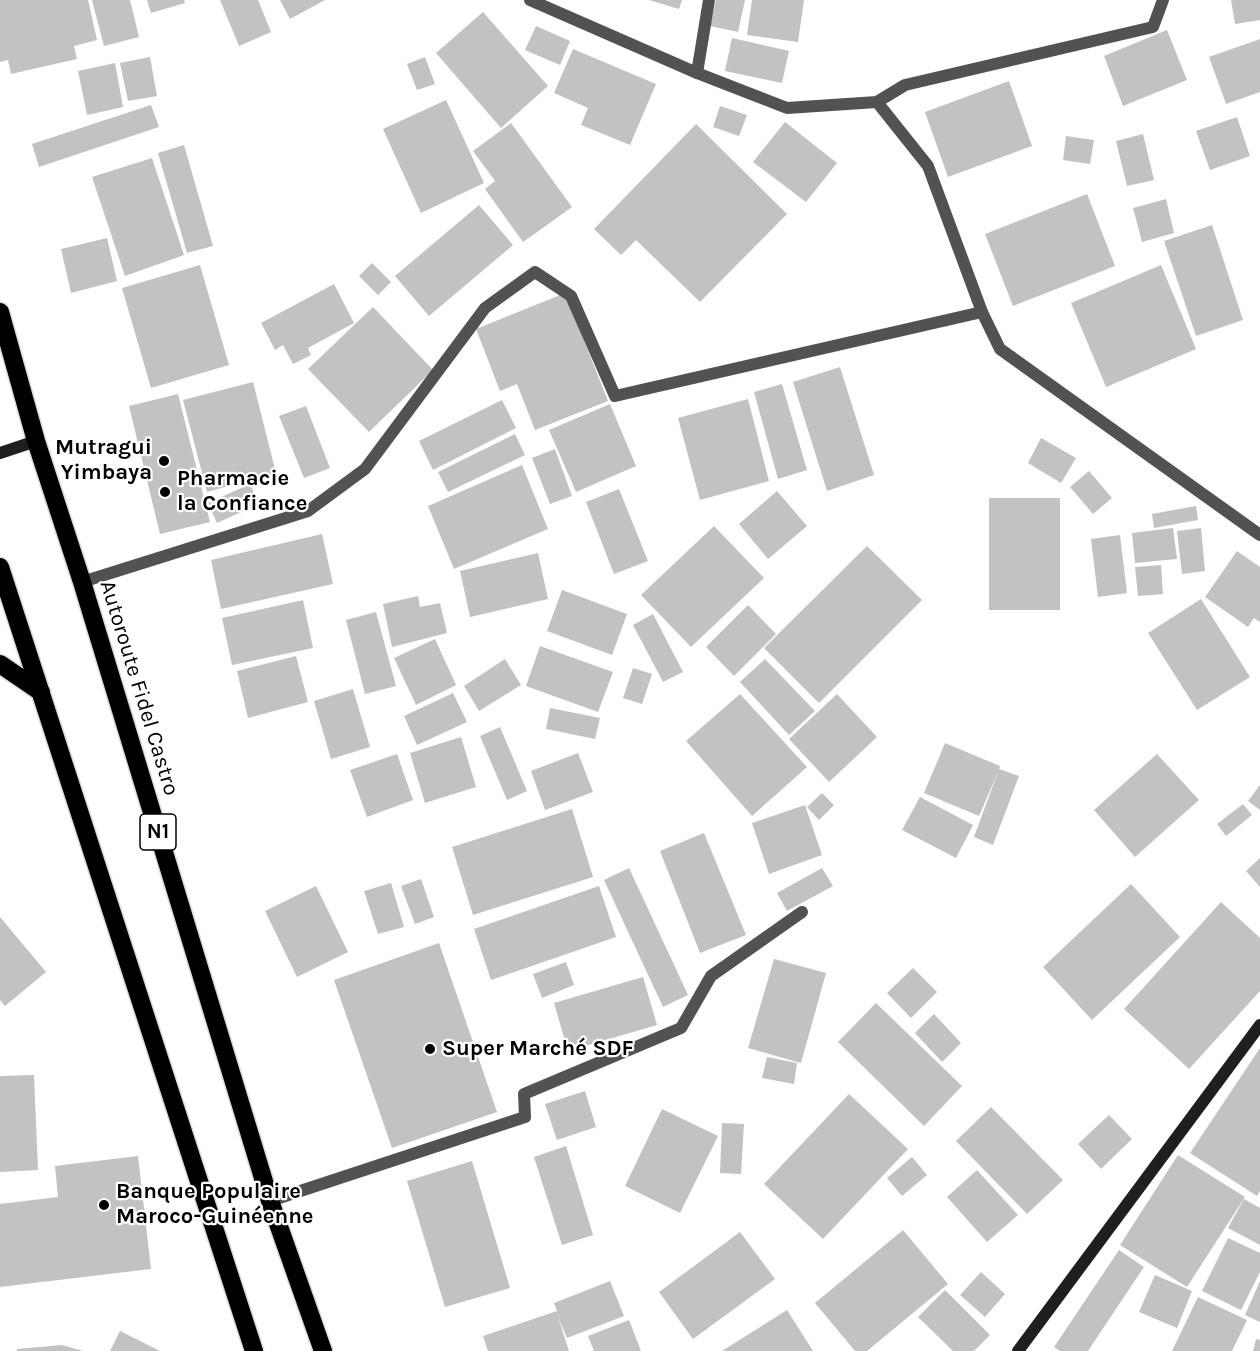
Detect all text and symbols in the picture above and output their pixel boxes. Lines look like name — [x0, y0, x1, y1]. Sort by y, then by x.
place label: Mutragui Yimbaya — [55, 435, 152, 487]
marker: Mutragui Yimbaya — [157, 454, 171, 468]
place label: Pharmacie la Confiance — [177, 466, 307, 518]
marker: Pharmacie la Confiance — [158, 485, 172, 499]
street label: Autoroute Fidel Castro — [94, 577, 184, 799]
road number: N1 — [140, 814, 176, 850]
place label: Super Marché SDF — [442, 1036, 634, 1062]
marker: Super Marché SDF — [423, 1042, 437, 1056]
place label: Banque Populaire Maroco-Guinéenne — [116, 1179, 314, 1230]
marker: Banque Populaire Maroco-Guinéenne — [97, 1198, 111, 1212]

